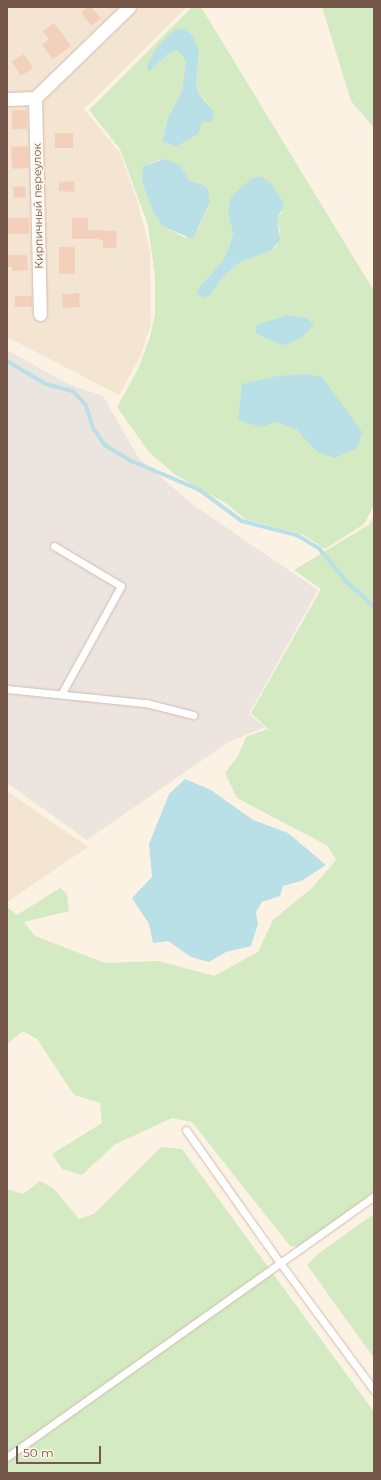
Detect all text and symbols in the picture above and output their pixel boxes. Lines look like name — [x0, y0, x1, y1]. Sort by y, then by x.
street label: Кирпичный переулок — [30, 143, 46, 269]
scale bar — [18, 1438, 103, 1464]
text: 50 m — [23, 1445, 54, 1460]

